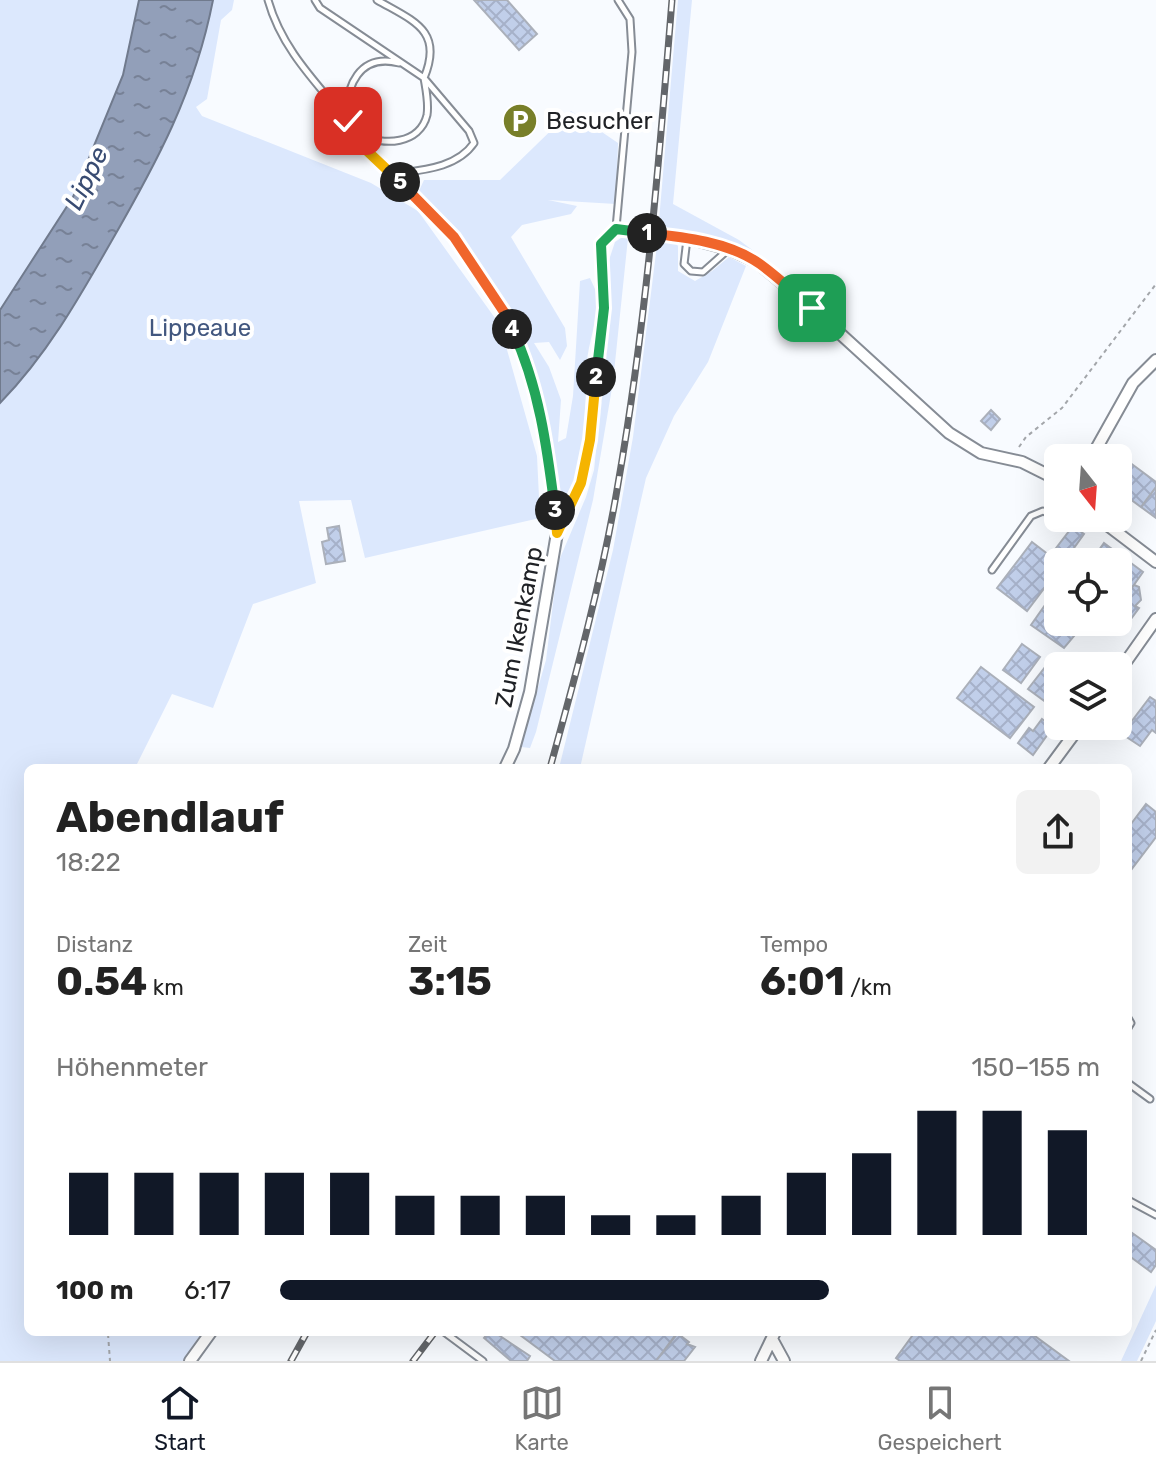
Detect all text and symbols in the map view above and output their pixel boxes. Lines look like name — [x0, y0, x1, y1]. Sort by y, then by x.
pin — [314, 87, 382, 155]
icon: check — [326, 99, 370, 143]
parking icon: Besucher — [501, 102, 539, 140]
place label: Besucher — [546, 107, 653, 135]
water label: Lippe — [58, 141, 115, 215]
pin: 5 — [380, 162, 420, 202]
text: 5 — [393, 168, 407, 195]
pin: 1 — [627, 213, 667, 253]
text: 1 — [642, 219, 652, 246]
pin — [778, 274, 846, 342]
icon: arrive — [790, 286, 834, 330]
pin: 4 — [492, 309, 532, 349]
park label: Lippeaue — [149, 314, 251, 342]
text: 4 — [504, 315, 520, 342]
pin: 2 — [576, 357, 616, 397]
text: 2 — [589, 363, 603, 390]
north arrow — [1044, 444, 1132, 532]
map controls — [1044, 444, 1132, 740]
pin: 3 — [535, 490, 575, 530]
text: 3 — [548, 496, 562, 523]
street label: Zum Ikenkamp — [490, 544, 548, 710]
button: locate — [1044, 548, 1132, 636]
button: layers — [1044, 652, 1132, 740]
button: share — [1016, 790, 1100, 874]
text: Abendlauf — [56, 791, 284, 843]
text: 18:22 — [56, 847, 121, 878]
text: Distanz — [56, 931, 133, 958]
text: Zeit — [408, 931, 447, 958]
text: Tempo — [760, 931, 828, 958]
text: 0.54 — [56, 958, 147, 1005]
text: 3:15 — [408, 958, 492, 1005]
text: 6:01 — [760, 958, 845, 1005]
text: km — [147, 974, 184, 1001]
text: /km — [845, 974, 892, 1001]
text: Höhenmeter — [56, 1052, 208, 1083]
text: 150–155 m — [971, 1052, 1100, 1083]
text: 100 m — [56, 1275, 134, 1306]
text: 6:17 — [184, 1275, 231, 1306]
tab: Start — [154, 1381, 206, 1456]
tab: Karte — [514, 1381, 569, 1456]
tab: Gespeichert — [878, 1381, 1002, 1456]

